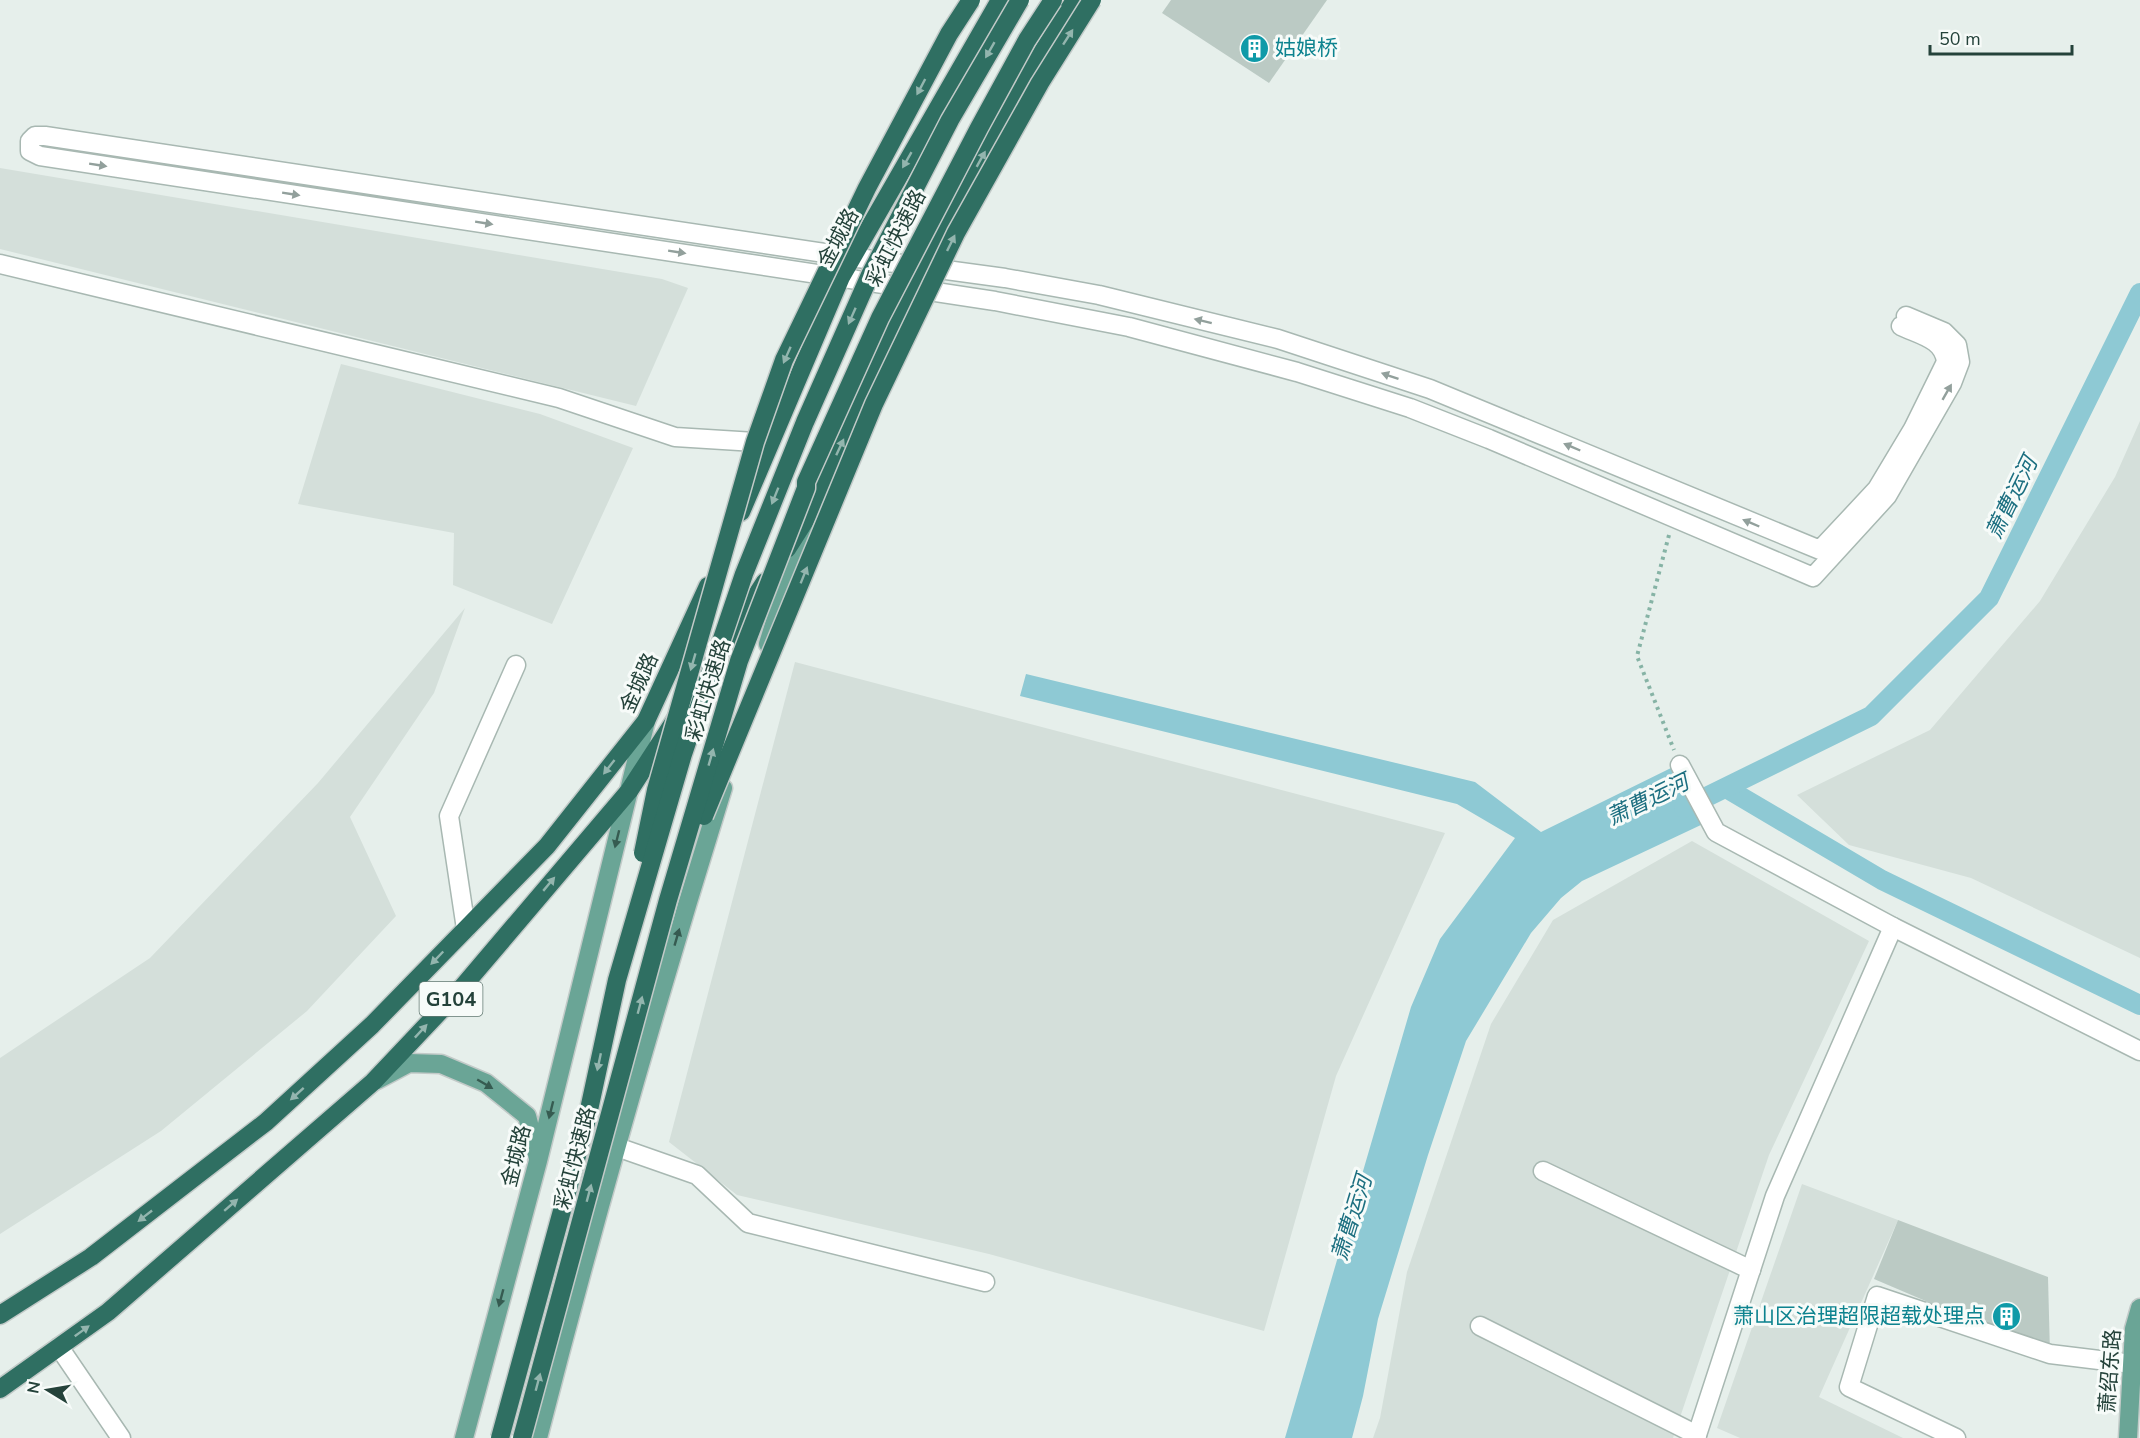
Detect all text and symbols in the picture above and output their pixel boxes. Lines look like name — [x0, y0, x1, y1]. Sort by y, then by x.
scale bar — [1930, 18, 2072, 56]
text: 50 m — [1939, 27, 1981, 51]
one-way arrow — [1063, 29, 1074, 45]
building icon: 姑娘桥 — [1238, 32, 1270, 64]
place label: 姑娘桥 — [1275, 34, 1338, 62]
one-way arrow — [984, 42, 995, 58]
one-way arrow — [916, 79, 926, 96]
one-way arrow — [976, 151, 987, 167]
one-way arrow — [902, 152, 912, 169]
one-way arrow — [89, 161, 108, 170]
street label: 彩虹快速路 — [860, 185, 932, 291]
one-way arrow — [282, 190, 301, 199]
street label: 金城路 — [811, 204, 865, 272]
one-way arrow — [474, 219, 493, 228]
one-way arrow — [946, 235, 956, 252]
one-way arrow — [667, 248, 686, 257]
one-way arrow — [847, 308, 856, 325]
one-way arrow — [1194, 315, 1213, 325]
one-way arrow — [782, 347, 792, 365]
one-way arrow — [1381, 370, 1399, 380]
one-way arrow — [1942, 383, 1952, 400]
one-way arrow — [835, 438, 844, 455]
one-way arrow — [1562, 442, 1580, 452]
water label: 萧曹运河 — [1979, 448, 2047, 544]
one-way arrow — [770, 487, 780, 505]
one-way arrow — [1742, 518, 1760, 528]
one-way arrow — [800, 566, 809, 584]
street label: 彩虹快速路 — [679, 636, 737, 744]
street label: 金城路 — [613, 649, 665, 717]
one-way arrow — [687, 653, 697, 671]
one-way arrow — [707, 748, 716, 766]
one-way arrow — [604, 759, 616, 774]
water label: 萧曹运河 — [1602, 765, 1698, 833]
one-way arrow — [612, 830, 622, 848]
one-way arrow — [543, 876, 556, 892]
one-way arrow — [673, 928, 682, 946]
one-way arrow — [430, 951, 444, 966]
road number: G104 — [420, 982, 482, 1016]
one-way arrow — [636, 996, 645, 1014]
one-way arrow — [414, 1024, 427, 1039]
one-way arrow — [594, 1053, 603, 1072]
one-way arrow — [477, 1079, 493, 1090]
one-way arrow — [290, 1087, 305, 1100]
one-way arrow — [545, 1101, 555, 1119]
street label: 彩虹快速路 — [548, 1104, 602, 1212]
street label: 金城路 — [495, 1122, 537, 1190]
water label: 萧曹运河 — [1325, 1168, 1380, 1264]
one-way arrow — [585, 1184, 594, 1202]
one-way arrow — [223, 1198, 239, 1211]
one-way arrow — [137, 1209, 152, 1221]
one-way arrow — [496, 1289, 506, 1308]
building icon: 萧山区治理超限超载处理点 — [1990, 1300, 2022, 1332]
place label: 萧山区治理超限超载处理点 — [1733, 1302, 1985, 1330]
one-way arrow — [74, 1326, 90, 1337]
street label: 萧绍东路 — [2093, 1328, 2127, 1414]
north arrow — [18, 1360, 78, 1420]
one-way arrow — [533, 1372, 543, 1391]
text: N — [22, 1379, 46, 1395]

